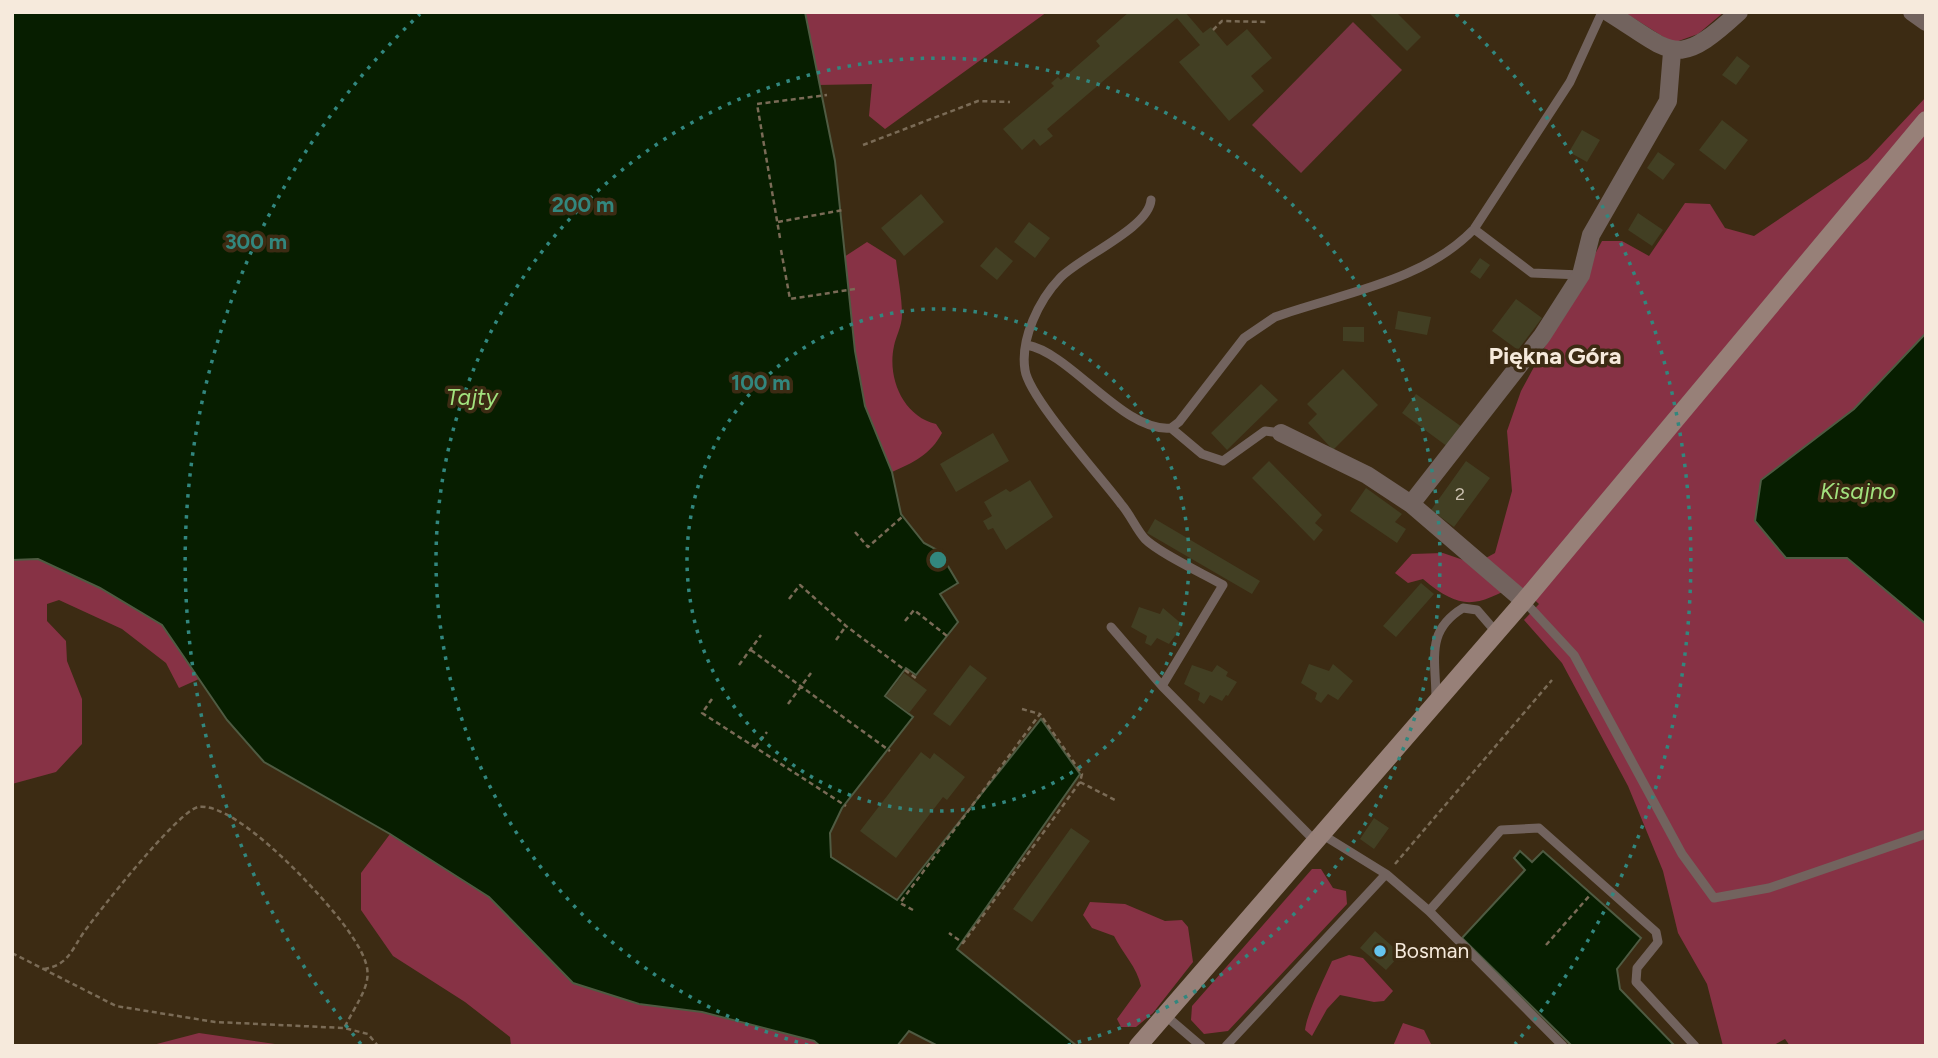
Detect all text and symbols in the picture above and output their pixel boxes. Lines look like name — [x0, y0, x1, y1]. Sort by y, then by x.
text: 200 m — [552, 192, 614, 217]
text: 300 m — [225, 229, 287, 254]
district label: Piękna Góra — [1489, 341, 1621, 370]
text: 100 m — [731, 370, 791, 395]
water label: Tajty — [446, 383, 499, 411]
water label: Kisajno — [1820, 477, 1896, 505]
house number: 2 — [1455, 483, 1465, 505]
centre of rings — [926, 548, 950, 572]
place label: Bosman — [1394, 938, 1469, 963]
marker: Bosman — [1372, 943, 1388, 959]

